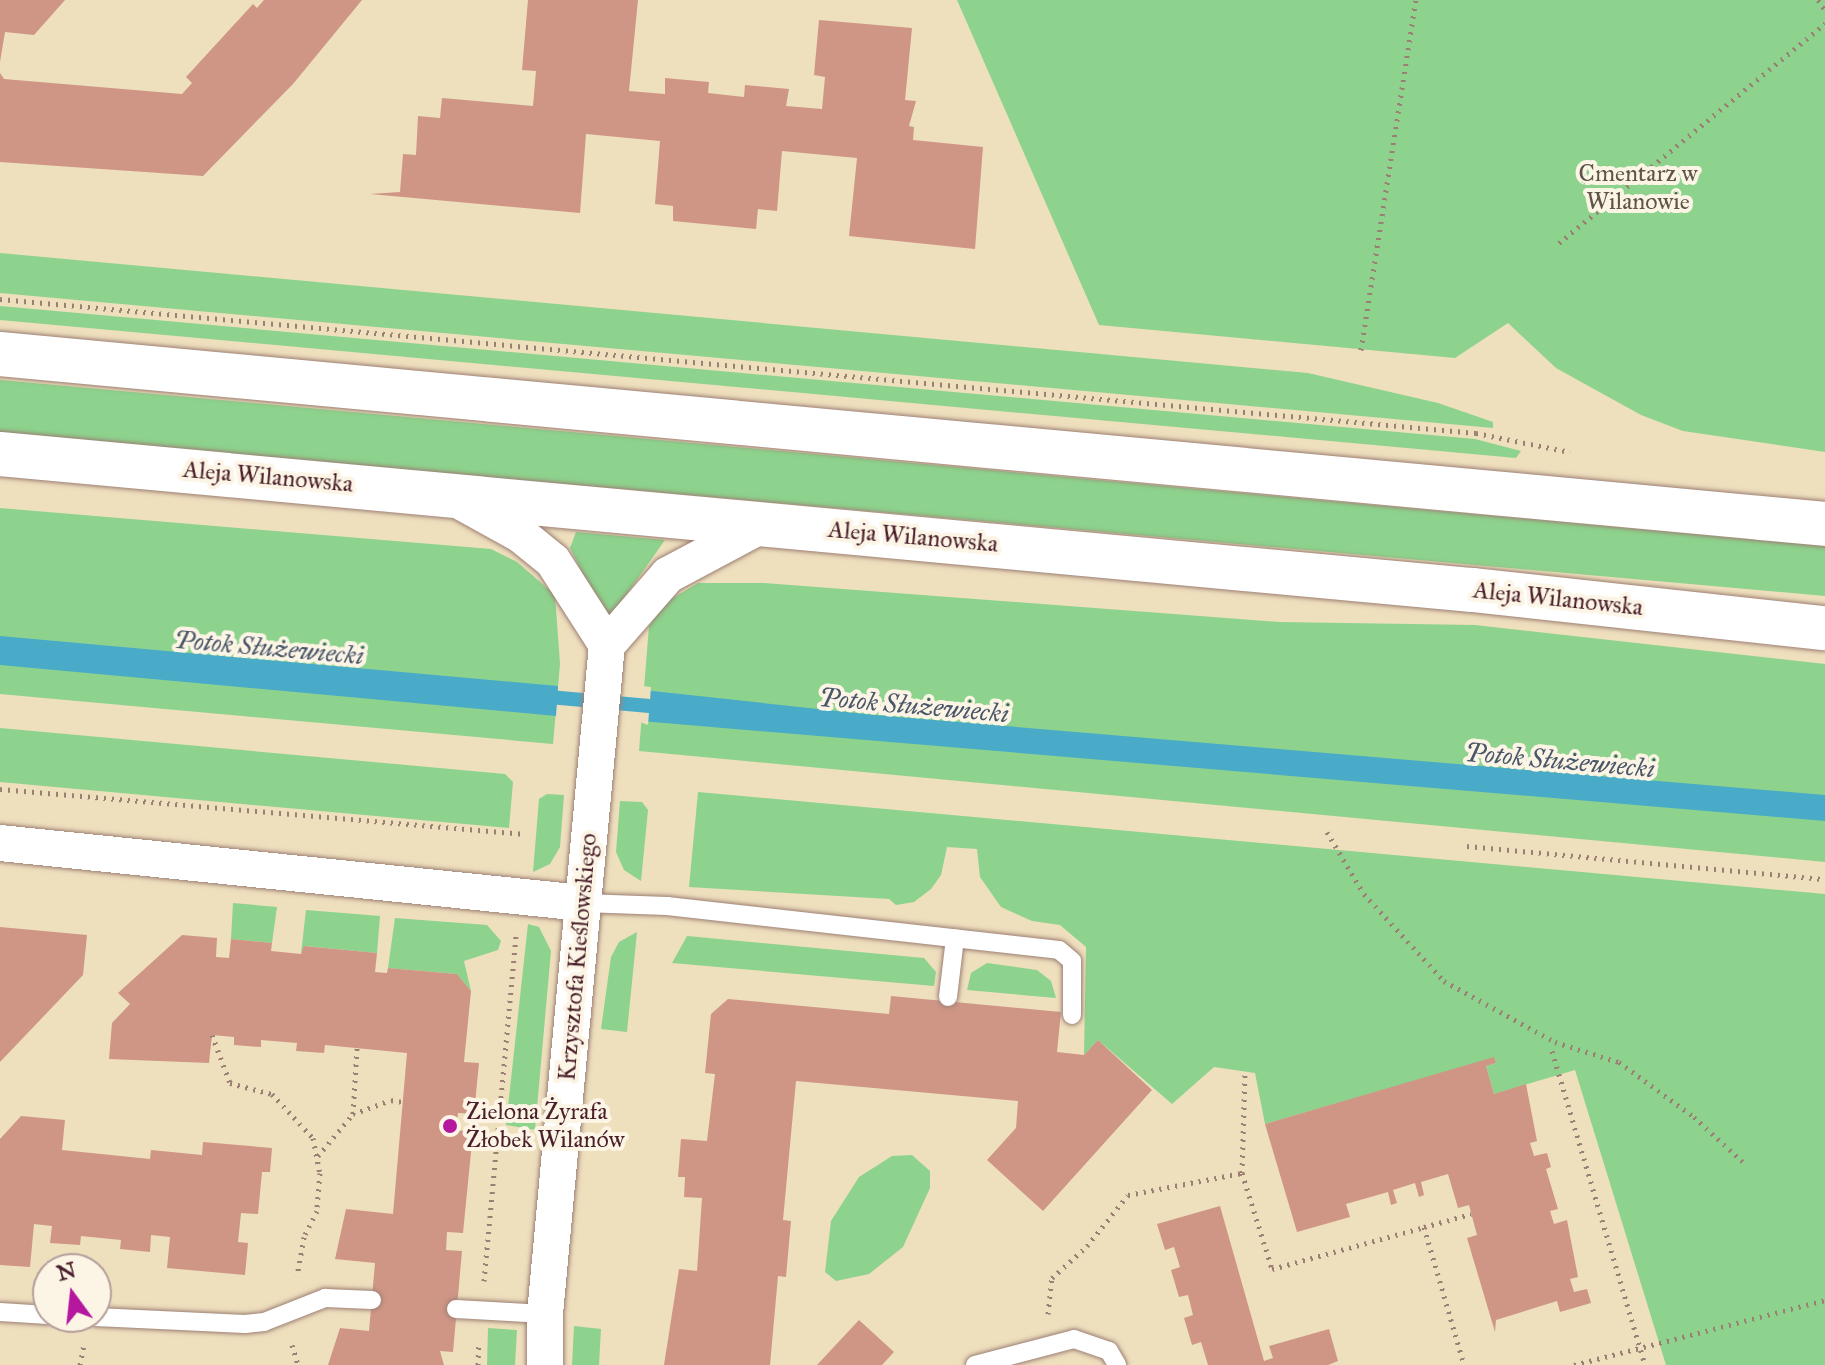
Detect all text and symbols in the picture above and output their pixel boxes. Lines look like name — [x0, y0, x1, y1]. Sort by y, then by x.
park label: Cmentarz w Wilanowie — [1579, 160, 1697, 216]
street label: Aleja Wilanowska — [182, 455, 354, 499]
street label: Aleja Wilanowska — [827, 515, 999, 559]
street label: Aleja Wilanowska — [1472, 576, 1644, 622]
water label: Potok Służewiecki — [173, 624, 365, 672]
water label: Potok Służewiecki — [818, 682, 1010, 730]
water label: Potok Służewiecki — [1464, 737, 1656, 785]
street label: Krzysztofa Kieślowskiego — [553, 832, 603, 1082]
place label: Zielona Żyrafa Żłobek Wilanów — [466, 1098, 624, 1154]
marker: Zielona Żyrafa Żłobek Wilanów — [441, 1117, 459, 1135]
north arrow — [32, 1253, 112, 1333]
text: N — [54, 1256, 79, 1287]

